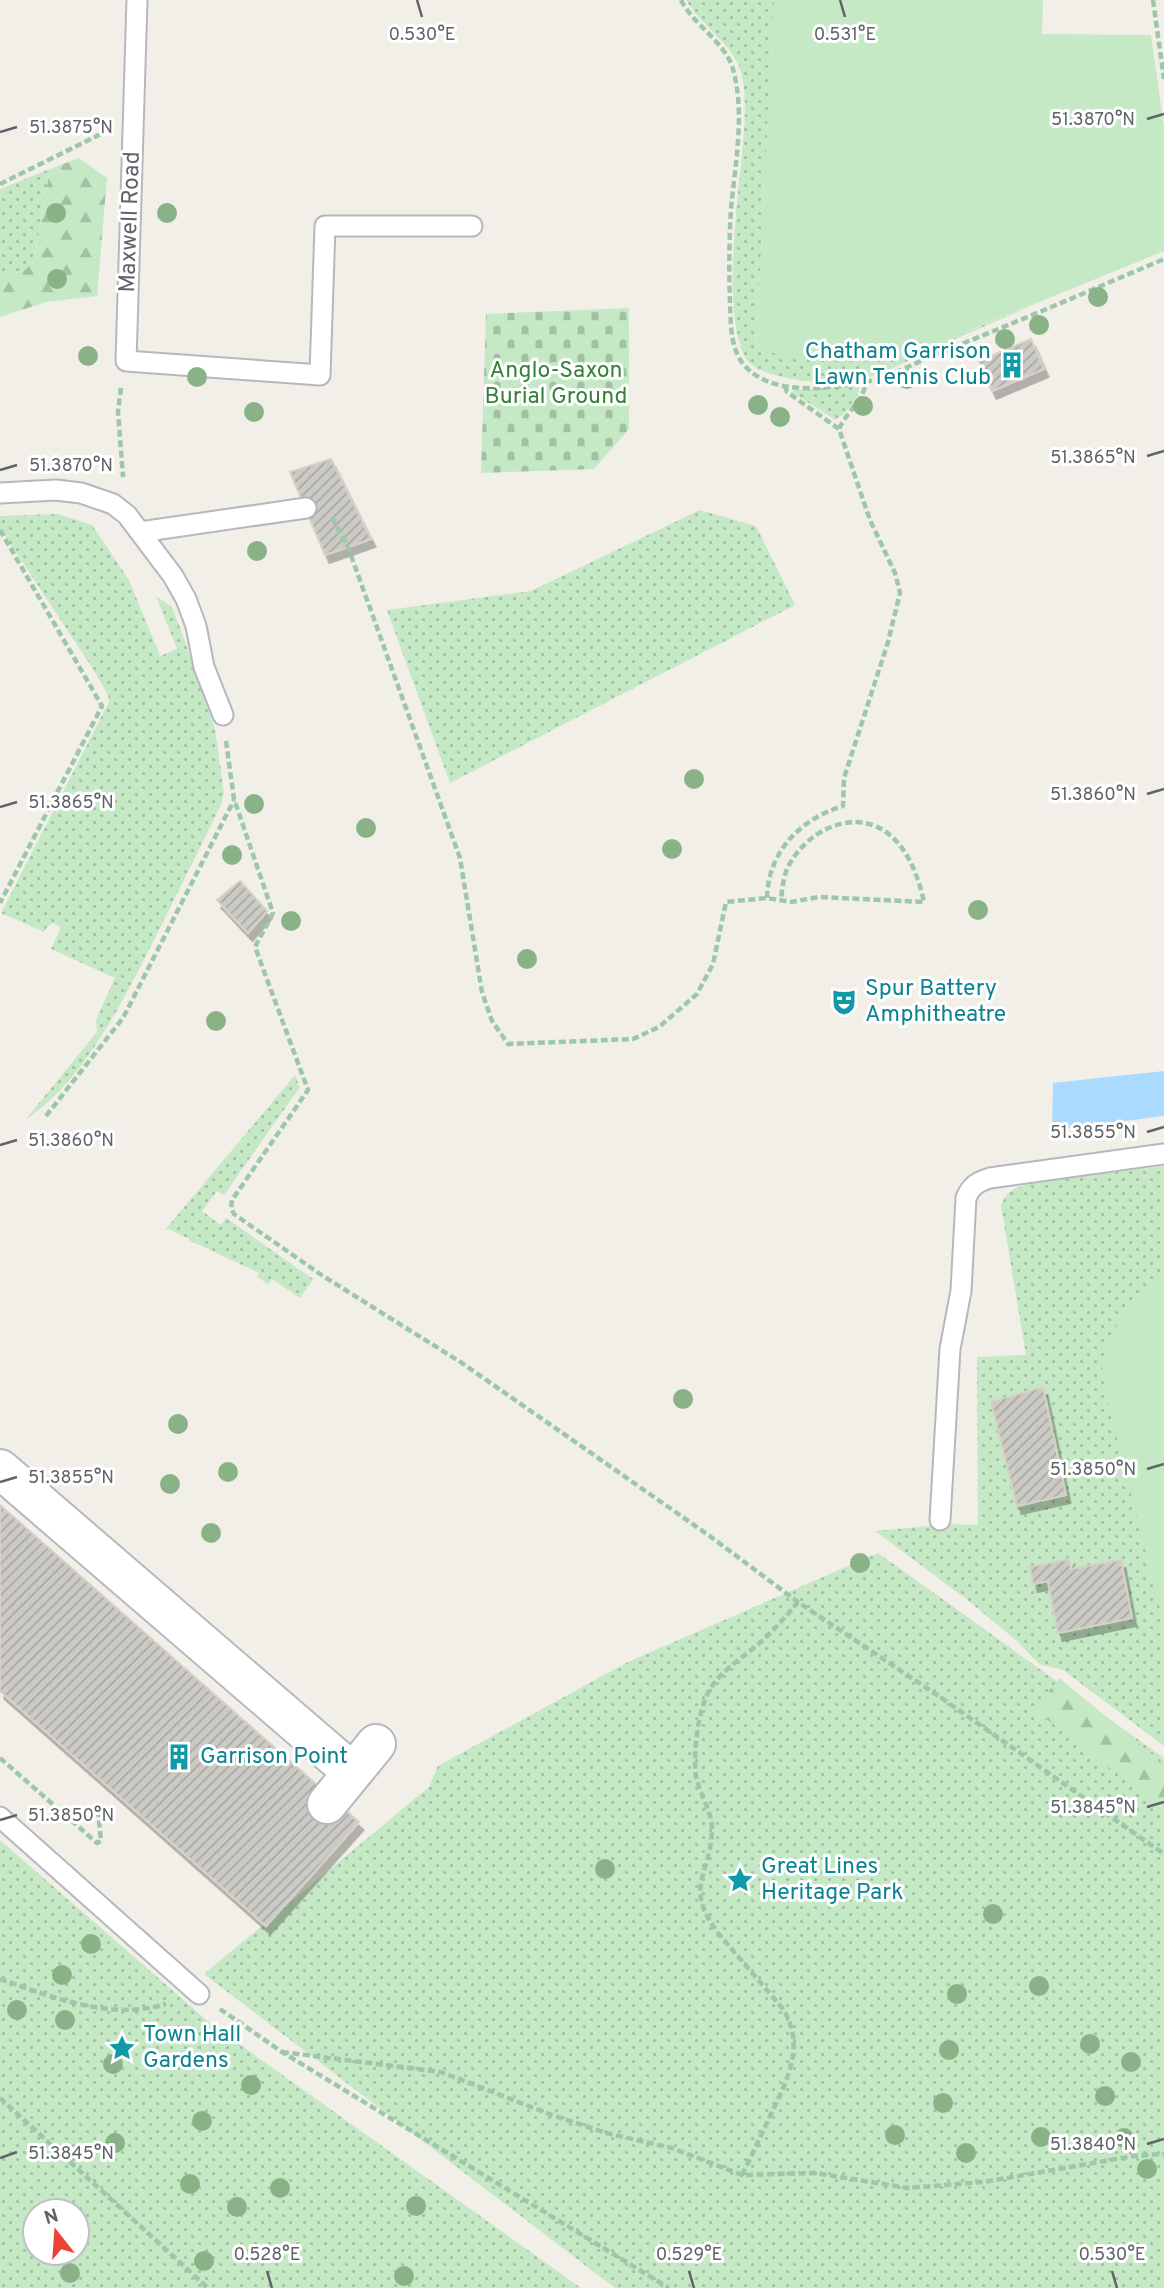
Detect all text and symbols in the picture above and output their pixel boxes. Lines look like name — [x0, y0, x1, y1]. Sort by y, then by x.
text: 0.530°E — [388, 24, 456, 47]
text: 0.531°E — [814, 24, 876, 47]
text: 51.3870°N — [1051, 109, 1135, 132]
text: 51.3875°N — [29, 117, 113, 140]
street label: Maxwell Road — [114, 151, 148, 293]
place label: Chatham Garrison Lawn Tennis Club — [805, 338, 991, 393]
building icon: Chatham Garrison Lawn Tennis Club — [997, 350, 1027, 380]
park label: Anglo-Saxon Burial Ground — [485, 357, 627, 412]
text: 51.3865°N — [1050, 447, 1136, 470]
text: 51.3870°N — [29, 455, 113, 478]
text: 51.3860°N — [1050, 784, 1136, 807]
text: 51.3865°N — [28, 792, 114, 815]
place label: Spur Battery Amphitheatre — [865, 975, 1006, 1030]
theatre icon: Spur Battery Amphitheatre — [829, 987, 859, 1017]
text: 51.3855°N — [1050, 1122, 1136, 1145]
text: 51.3860°N — [28, 1130, 114, 1153]
text: 51.3850°N — [1050, 1459, 1136, 1482]
text: 51.3855°N — [28, 1467, 114, 1490]
building icon: Garrison Point — [164, 1742, 194, 1772]
place label: Garrison Point — [200, 1743, 348, 1772]
text: 51.3845°N — [1050, 1797, 1136, 1820]
text: 51.3850°N — [28, 1805, 114, 1828]
place label: Great Lines Heritage Park — [761, 1853, 903, 1908]
place icon: Great Lines Heritage Park — [725, 1865, 755, 1895]
place label: Town Hall Gardens — [143, 2021, 241, 2076]
place icon: Town Hall Gardens — [107, 2033, 137, 2063]
text: 51.3840°N — [1050, 2134, 1136, 2157]
text: 51.3845°N — [28, 2143, 114, 2166]
north arrow — [21, 2197, 91, 2267]
text: N — [42, 2204, 62, 2231]
text: 0.528°E — [234, 2244, 300, 2267]
text: 0.529°E — [656, 2244, 722, 2267]
text: 0.530°E — [1078, 2244, 1146, 2267]

